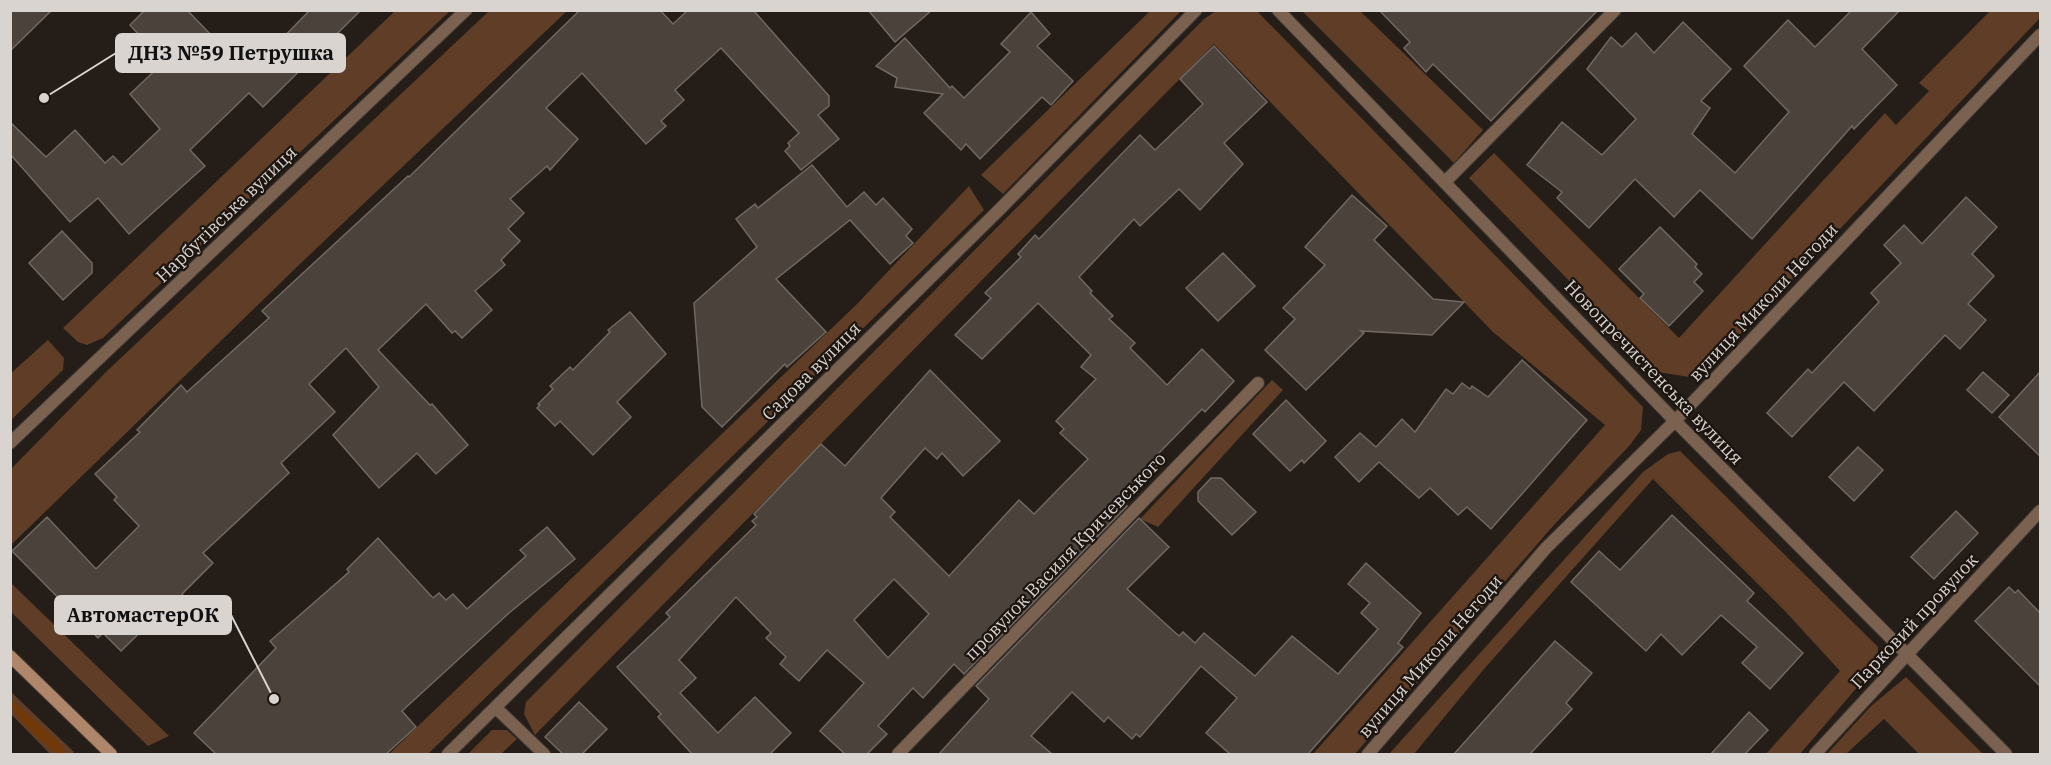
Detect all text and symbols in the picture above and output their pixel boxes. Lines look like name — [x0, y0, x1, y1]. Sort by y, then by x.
callout: ДНЗ №59 Петрушка — [116, 34, 345, 72]
text: ДНЗ №59 Петрушка — [128, 39, 334, 66]
street label: Нарбутівська вулиця — [151, 141, 301, 287]
street label: вулиця Миколи Негоди — [1684, 218, 1842, 386]
street label: Новопречистенська вулиця — [1560, 275, 1748, 469]
street label: Садова вулиця — [757, 317, 865, 425]
street label: провулок Василя Кричевського — [959, 447, 1171, 665]
street label: Парковий провулок — [1845, 548, 1983, 694]
street label: вулиця Миколи Негоди — [1353, 570, 1507, 742]
callout: АвтомастерОК — [55, 596, 231, 634]
text: АвтомастерОК — [67, 601, 219, 628]

